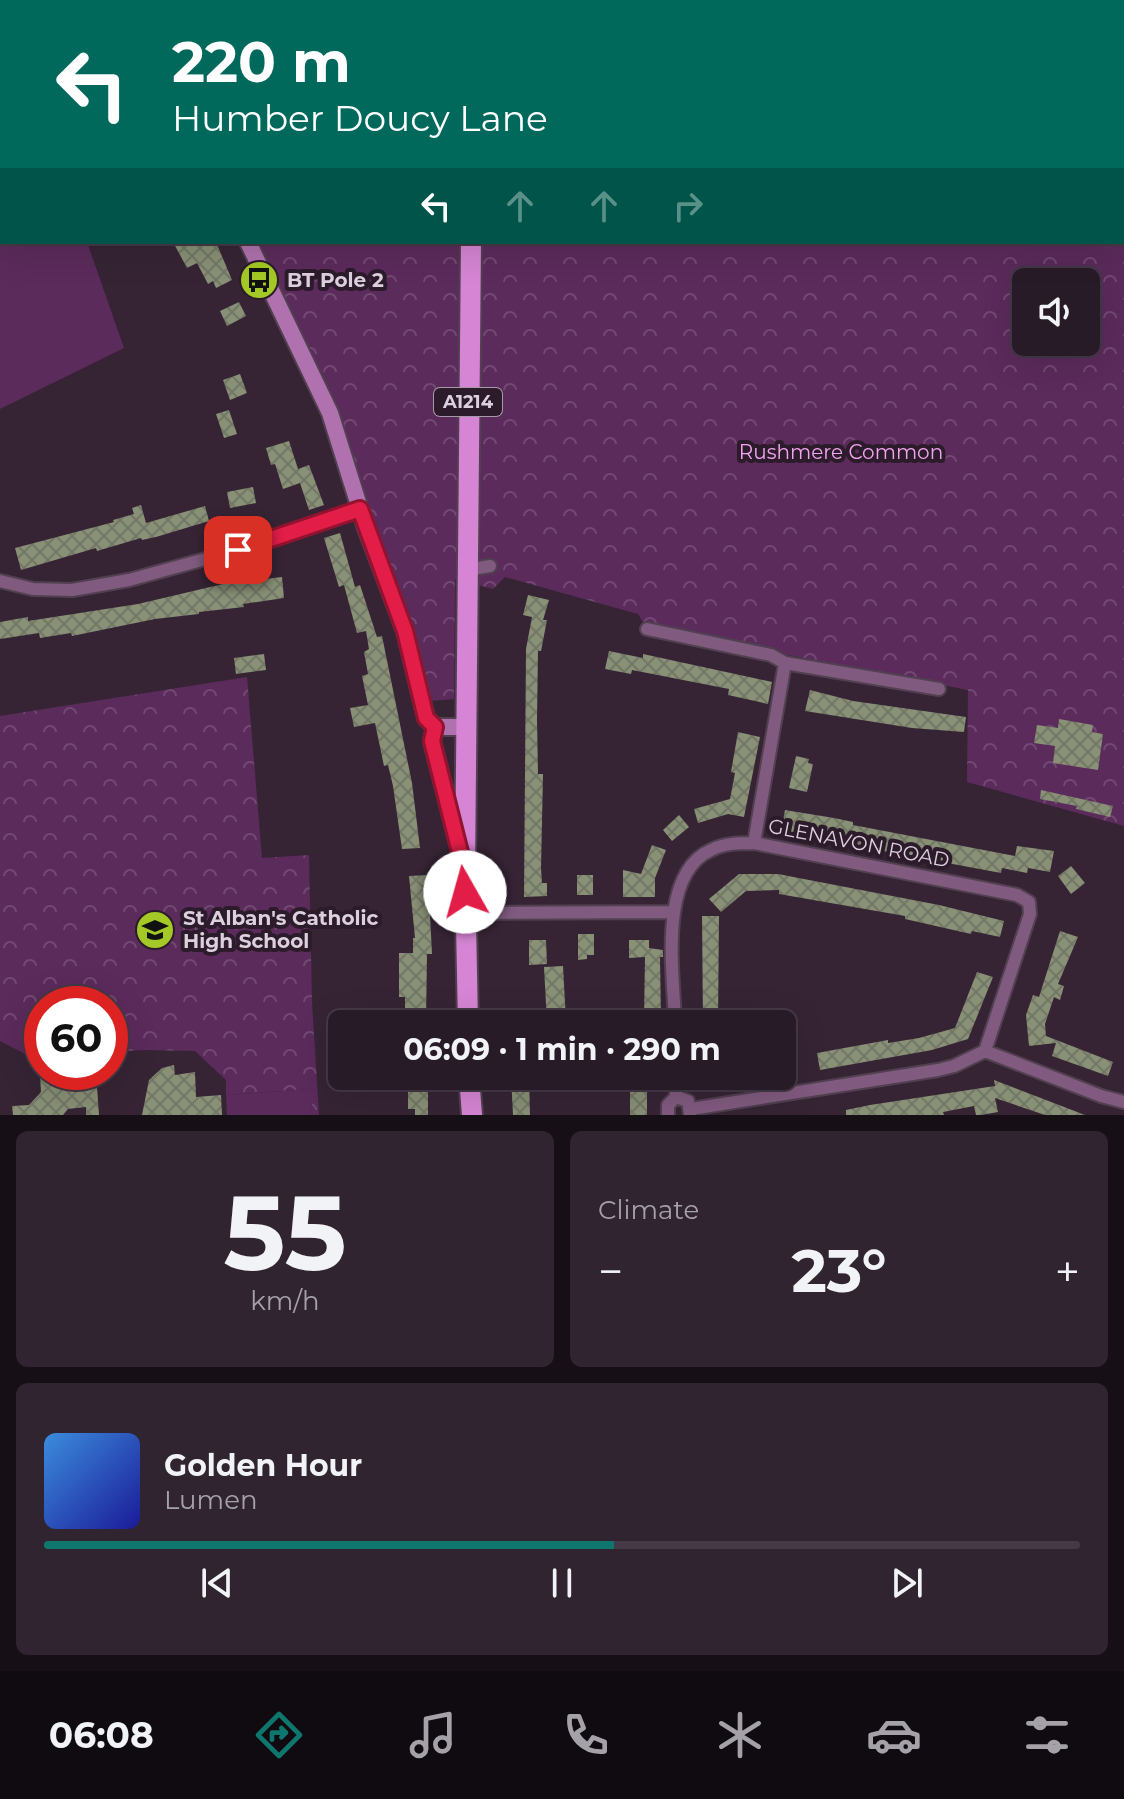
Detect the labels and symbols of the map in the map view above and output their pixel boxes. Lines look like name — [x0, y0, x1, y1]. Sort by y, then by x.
bus stop icon: BT Pole 2 — [238, 259, 280, 301]
place label: BT Pole 2 — [287, 268, 384, 292]
road number: A1214 — [434, 388, 502, 416]
park label: Rushmere Common — [739, 440, 943, 464]
pin — [204, 516, 272, 584]
street label: GLENAVON ROAD — [766, 814, 952, 872]
position arrow — [423, 850, 507, 934]
place label: St Alban's Catholic High School — [183, 906, 379, 953]
school or university icon: St Alban's Catholic High School — [134, 909, 176, 951]
speed limit sign: 60 — [24, 986, 128, 1090]

